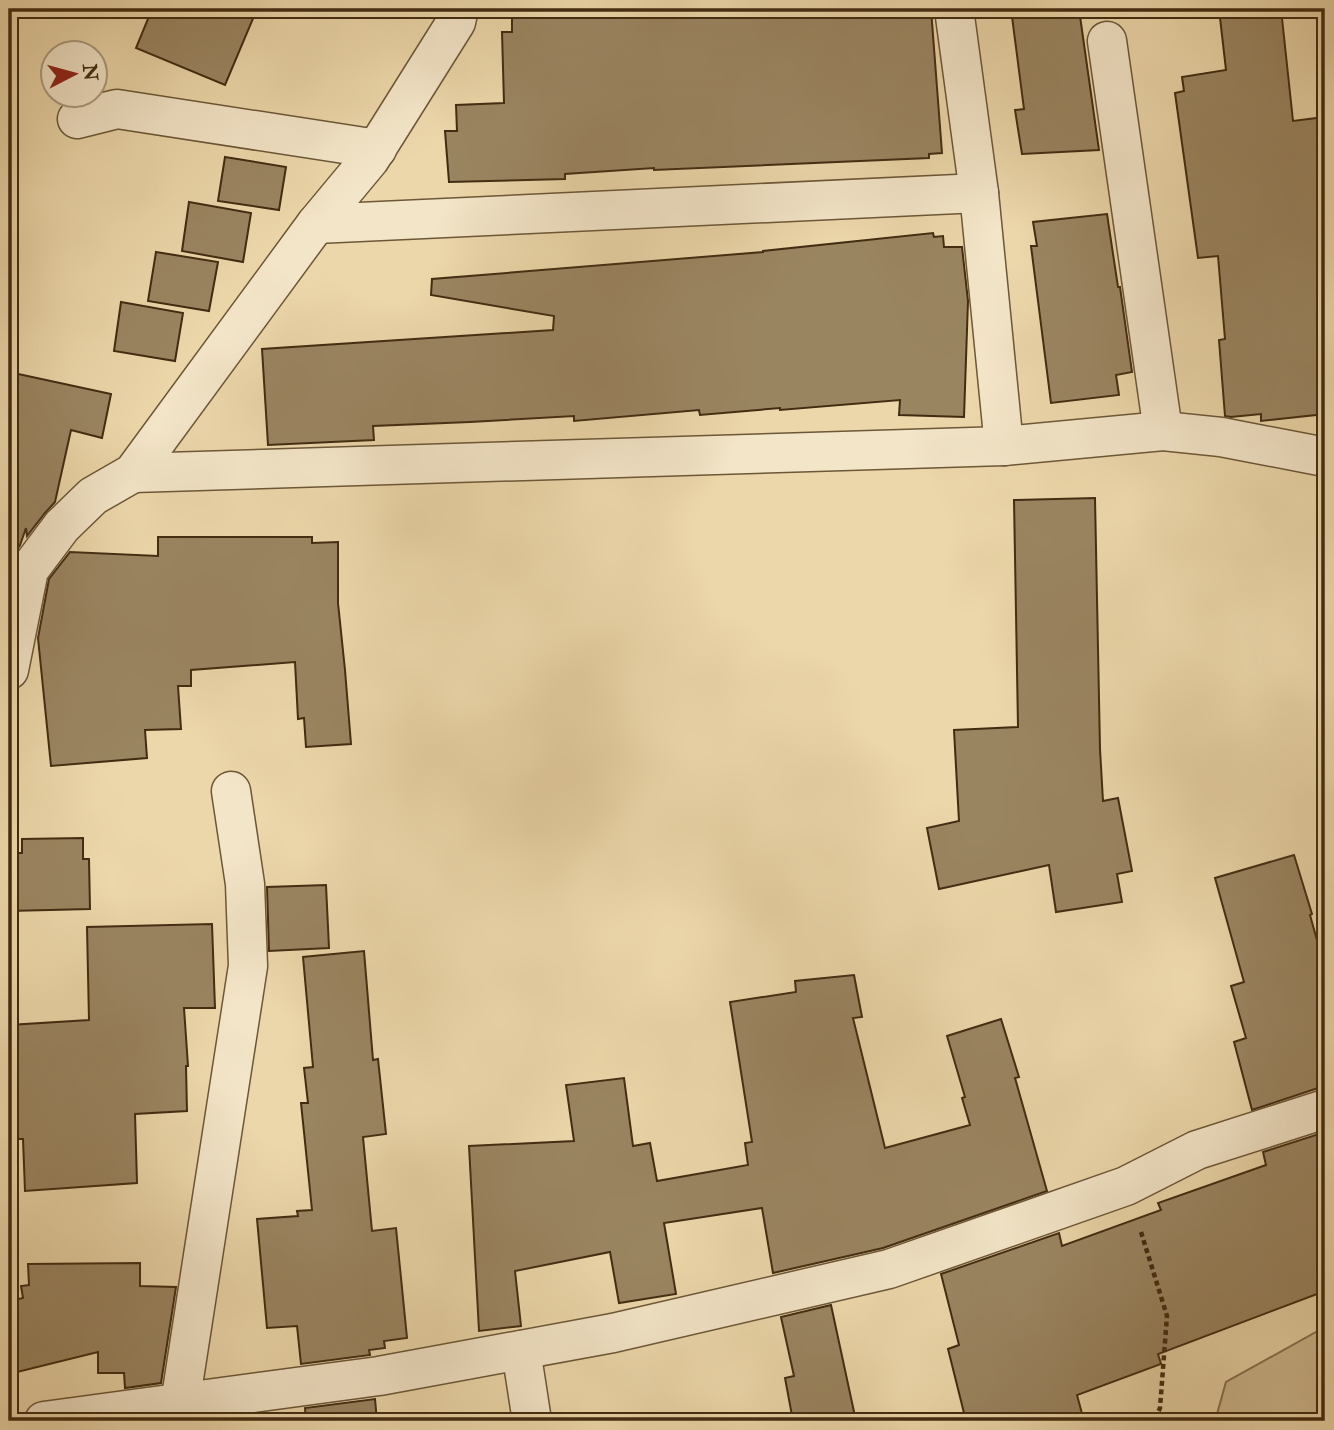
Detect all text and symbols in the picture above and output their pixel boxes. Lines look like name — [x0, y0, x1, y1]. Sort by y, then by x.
north arrow — [38, 38, 108, 108]
text: N — [77, 62, 103, 83]

